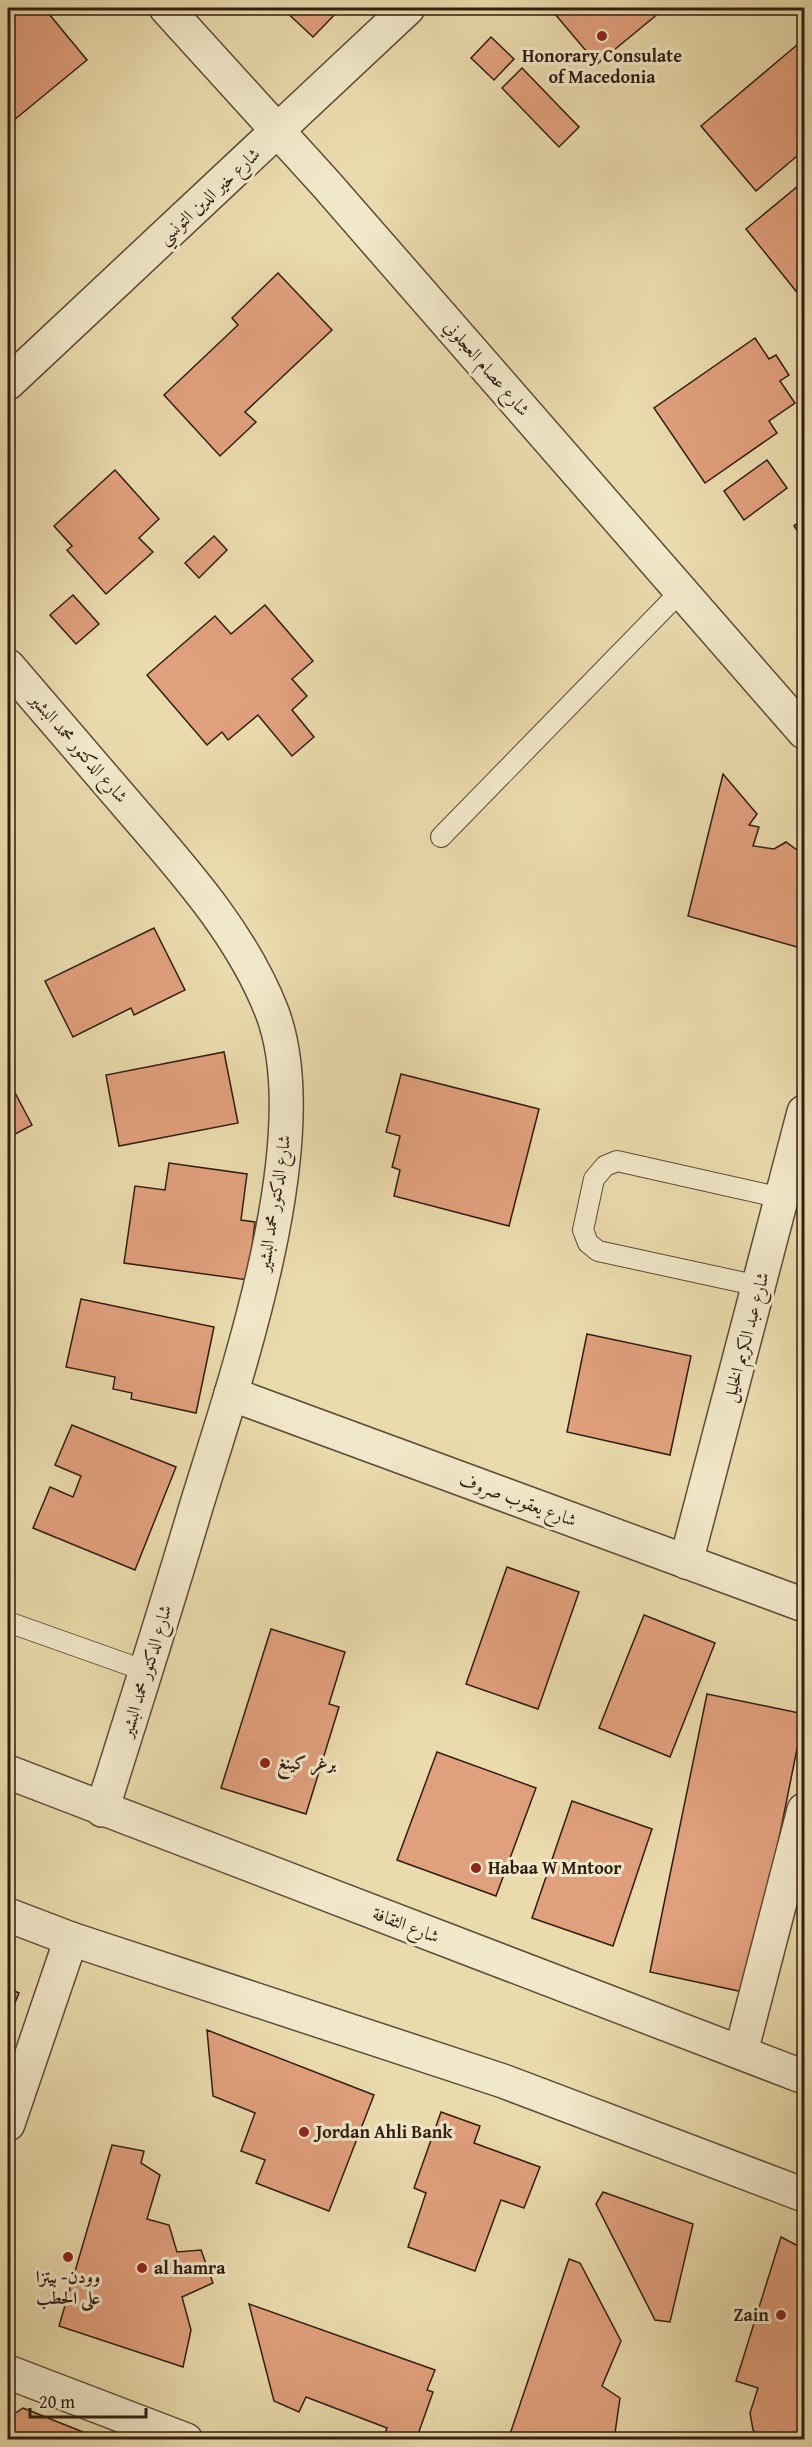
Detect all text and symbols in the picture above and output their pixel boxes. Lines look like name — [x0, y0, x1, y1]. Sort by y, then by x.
marker: Honorary Consulate of Macedonia — [595, 29, 609, 43]
place label: Honorary Consulate of Macedonia — [522, 42, 682, 90]
street label: شارع خير الدين التونسي — [151, 141, 269, 253]
street label: شارع عصام العجلوني — [436, 314, 537, 424]
street label: شارع الدكتور محمد البشير — [21, 685, 135, 810]
street label: شارع الدكتور محمد البشير — [249, 1133, 300, 1275]
street label: شارع عبد الكريم الخليل — [715, 1269, 779, 1406]
street label: شارع يعقوب صروف — [455, 1466, 581, 1535]
street label: شارع الدكتور محمد البشير — [112, 1601, 180, 1743]
place label: برغر كينغ — [277, 1749, 337, 1780]
marker: برغر كينغ — [258, 1756, 272, 1770]
place label: Habaa W Mntoor — [488, 1854, 622, 1881]
marker: Habaa W Mntoor — [469, 1861, 483, 1875]
street label: شارع الثقافة — [368, 1899, 444, 1951]
place label: Jordan Ahli Bank — [313, 2118, 453, 2145]
marker: Jordan Ahli Bank — [297, 2125, 311, 2139]
marker: وودن- بيتزا على الحطب — [61, 2250, 75, 2264]
place label: al hamra — [154, 2254, 226, 2281]
marker: al hamra — [135, 2261, 149, 2275]
place label: وودن- بيتزا على الحطب — [36, 2263, 100, 2312]
place label: Zain — [734, 2301, 769, 2328]
marker: Zain — [774, 2308, 788, 2322]
scale bar — [30, 2381, 146, 2419]
text: 20 m — [39, 2388, 75, 2415]

